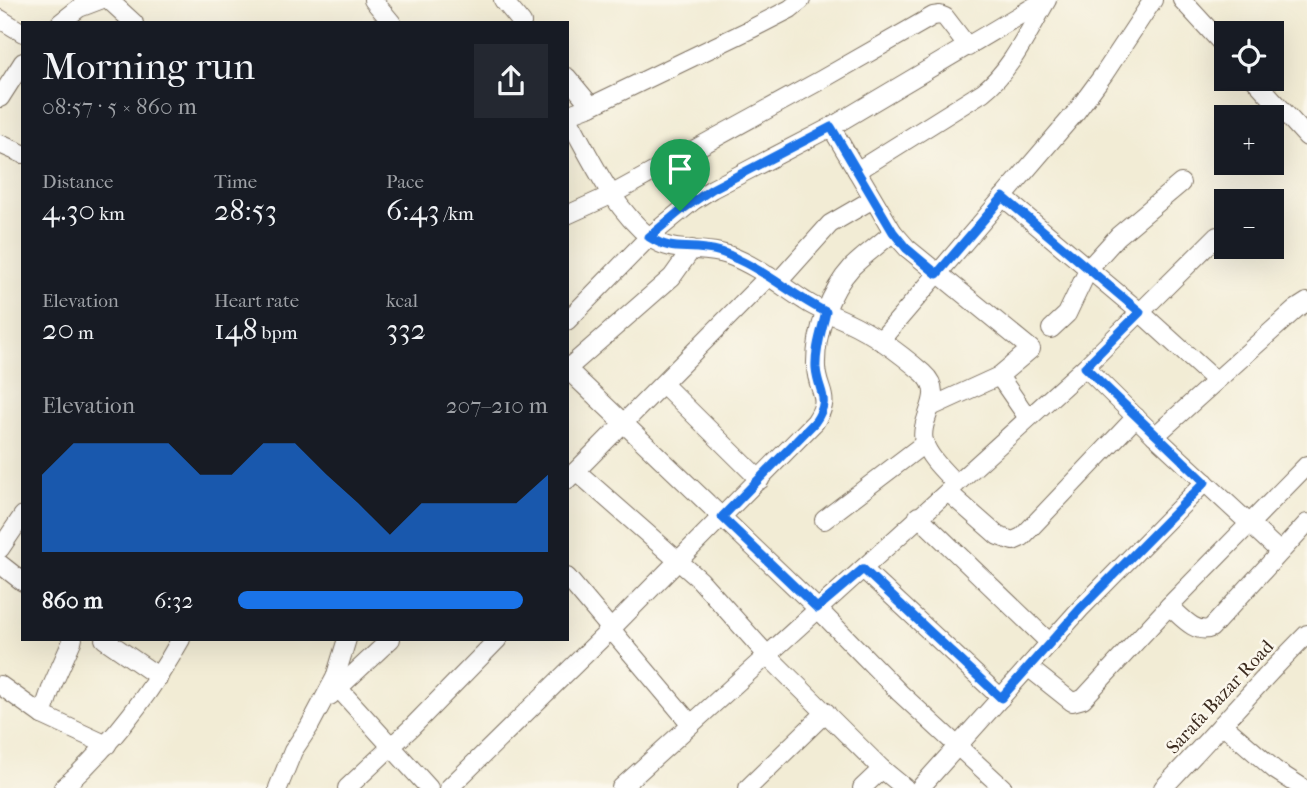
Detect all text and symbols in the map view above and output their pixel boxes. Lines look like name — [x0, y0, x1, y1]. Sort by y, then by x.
map controls — [1214, 21, 1284, 259]
button: locate — [1214, 21, 1284, 91]
text: Morning run — [42, 44, 255, 89]
button: share — [474, 44, 548, 118]
text: 08:57 · 5 × 860 m — [42, 93, 197, 120]
button: + — [1214, 105, 1284, 175]
pin — [650, 139, 710, 211]
icon: arrive — [661, 150, 699, 188]
text: Distance — [42, 171, 113, 193]
text: Time — [214, 171, 257, 193]
text: Pace — [386, 171, 424, 193]
button: − — [1214, 189, 1284, 259]
text: 4.30 — [42, 193, 95, 228]
text: 28:53 — [214, 193, 277, 228]
text: 6:43 — [386, 193, 440, 228]
text: km — [95, 203, 125, 225]
text: /km — [440, 203, 474, 225]
text: Elevation — [42, 290, 119, 312]
text: Heart rate — [214, 290, 299, 312]
text: kcal — [386, 290, 418, 312]
text: 20 — [42, 312, 74, 347]
text: 148 — [214, 312, 258, 347]
text: 332 — [386, 312, 426, 347]
text: m — [74, 322, 94, 344]
text: bpm — [258, 322, 298, 344]
text: Elevation — [42, 392, 135, 419]
text: 207–210 m — [446, 392, 548, 419]
text: 860 m — [42, 587, 103, 614]
text: 6:32 — [154, 587, 193, 614]
street label: Sarafa Bazar Road — [1162, 635, 1279, 758]

